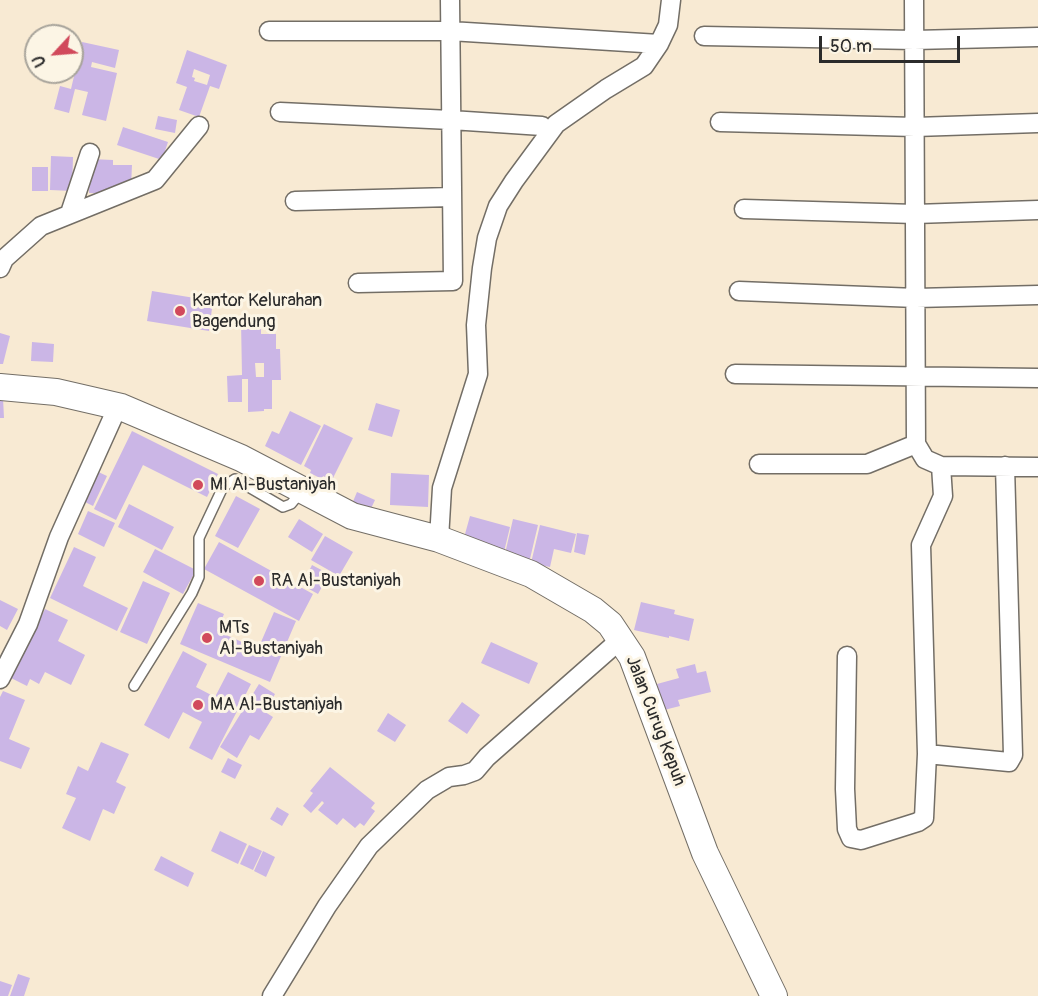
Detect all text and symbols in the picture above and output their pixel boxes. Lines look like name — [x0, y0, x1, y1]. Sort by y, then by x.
north arrow — [24, 24, 84, 84]
scale bar — [822, 24, 963, 62]
text: 50 m — [830, 35, 872, 58]
text: U — [28, 52, 51, 70]
place label: Kantor Kelurahan Bagendung — [192, 290, 322, 332]
marker: Kantor Kelurahan Bagendung — [173, 304, 187, 318]
place label: MI Al-Bustaniyah — [210, 474, 336, 496]
marker: MI Al-Bustaniyah — [191, 478, 205, 492]
place label: RA Al-Bustaniyah — [271, 570, 401, 592]
marker: RA Al-Bustaniyah — [252, 574, 266, 588]
place label: MTs Al-Bustaniyah — [219, 617, 323, 660]
marker: MTs Al-Bustaniyah — [200, 631, 214, 645]
street label: Jalan Curug Kepuh — [620, 653, 690, 789]
place label: MA Al-Bustaniyah — [210, 694, 342, 716]
marker: MA Al-Bustaniyah — [191, 698, 205, 712]

